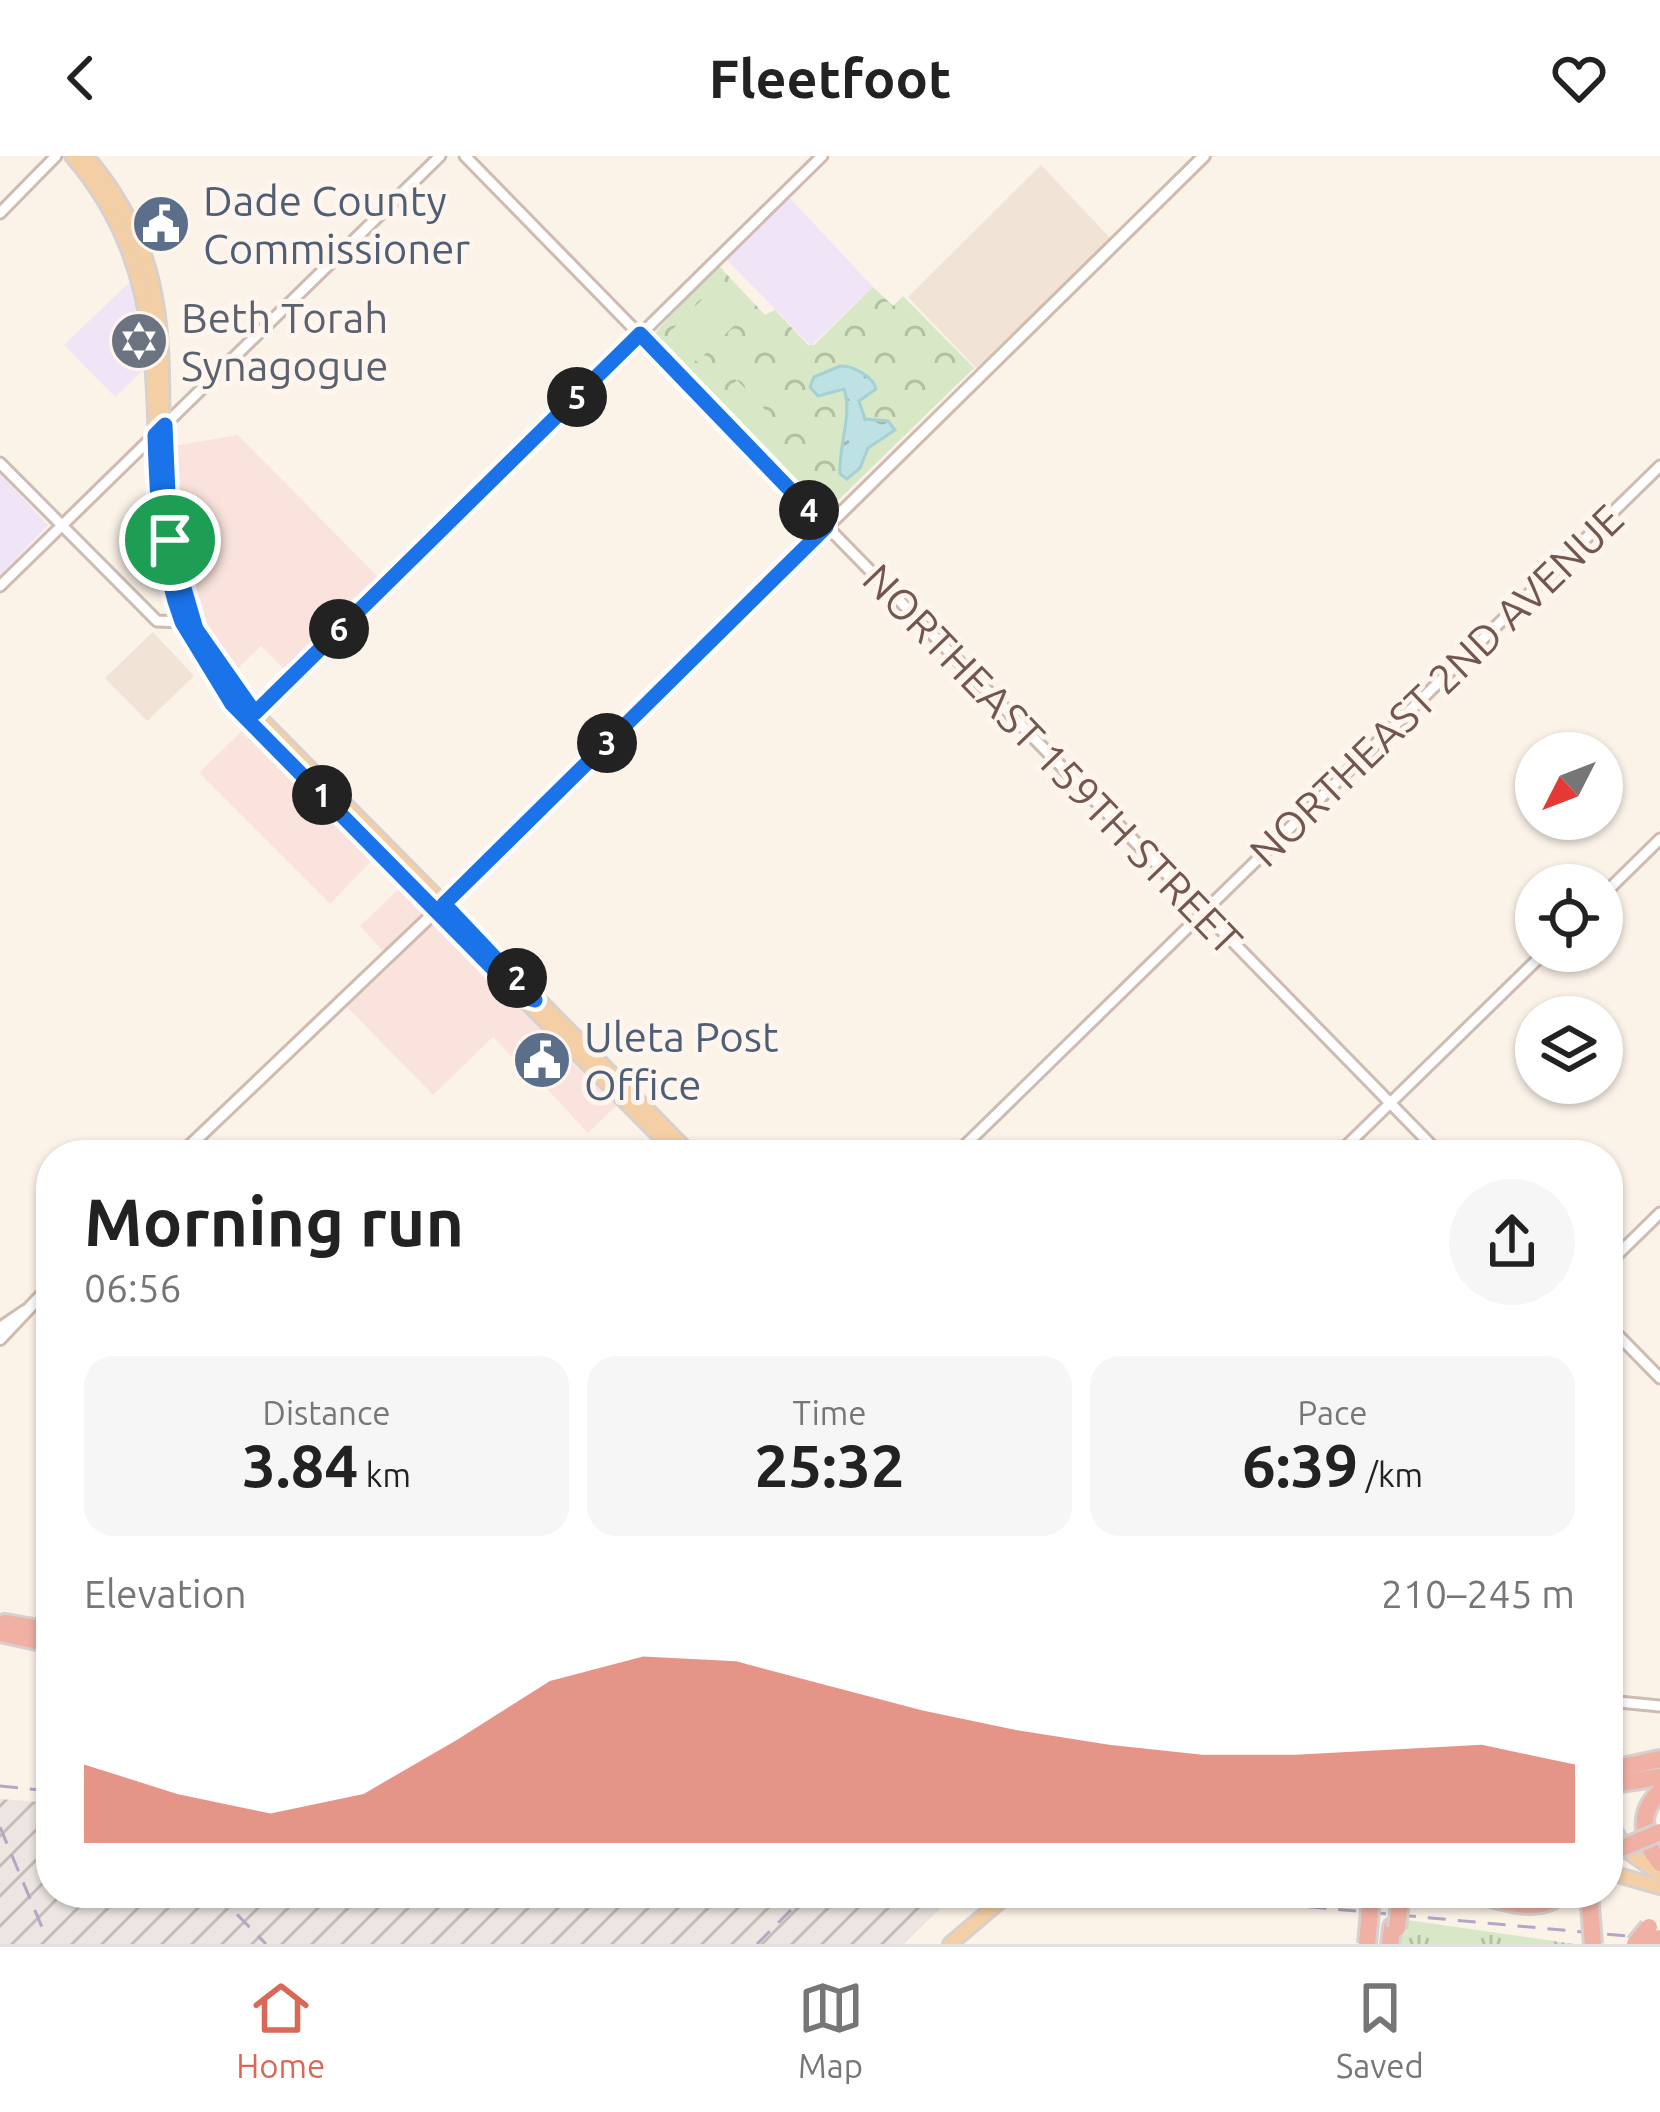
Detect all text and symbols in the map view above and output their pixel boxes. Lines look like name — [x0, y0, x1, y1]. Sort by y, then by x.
icon: back — [48, 45, 114, 111]
icon: heart — [1546, 45, 1612, 111]
text: Fleetfoot — [709, 48, 951, 108]
place label: Dade County Commissioner — [203, 177, 470, 272]
public building icon: Dade County Commissioner — [130, 193, 192, 255]
place label: Beth Torah Synagogue — [181, 294, 388, 389]
synagogue icon: Beth Torah Synagogue — [108, 310, 170, 372]
pin: 5 — [547, 367, 607, 427]
text: 5 — [568, 378, 586, 415]
pin: 4 — [779, 480, 839, 540]
pin — [119, 489, 221, 591]
text: 4 — [800, 491, 818, 528]
street label: NORTHEAST 2ND AVENUE — [1240, 495, 1632, 875]
icon: arrive — [137, 507, 203, 573]
street label: NORTHEAST 159TH STREET — [854, 554, 1252, 964]
pin: 6 — [309, 599, 369, 659]
text: 6 — [330, 610, 348, 647]
pin: 3 — [577, 713, 637, 773]
text: 3 — [598, 724, 616, 761]
north arrow — [1515, 732, 1623, 840]
map controls — [1515, 732, 1623, 1104]
pin: 1 — [292, 765, 352, 825]
text: 1 — [313, 776, 331, 813]
button: locate — [1515, 864, 1623, 972]
pin: 2 — [487, 948, 547, 1008]
text: 2 — [508, 959, 526, 996]
button: layers — [1515, 996, 1623, 1104]
place label: Uleta Post Office — [584, 1013, 778, 1108]
public building icon: Uleta Post Office — [511, 1029, 573, 1091]
button: share — [1449, 1179, 1575, 1305]
text: Morning run — [84, 1184, 464, 1258]
text: 06:56 — [84, 1266, 182, 1309]
text: Distance — [263, 1394, 390, 1431]
text: Time — [793, 1394, 866, 1431]
text: Pace — [1298, 1394, 1367, 1431]
text: 3.84 — [242, 1431, 358, 1498]
text: 25:32 — [754, 1431, 905, 1498]
text: 6:39 — [1242, 1431, 1358, 1498]
text: km — [358, 1456, 411, 1493]
text: /km — [1358, 1456, 1423, 1493]
text: Elevation — [84, 1572, 247, 1615]
text: 210–245 m — [1381, 1572, 1575, 1615]
tab: Home — [236, 1975, 325, 2084]
tab: Map — [798, 1975, 864, 2084]
tab: Saved — [1336, 1975, 1424, 2084]

